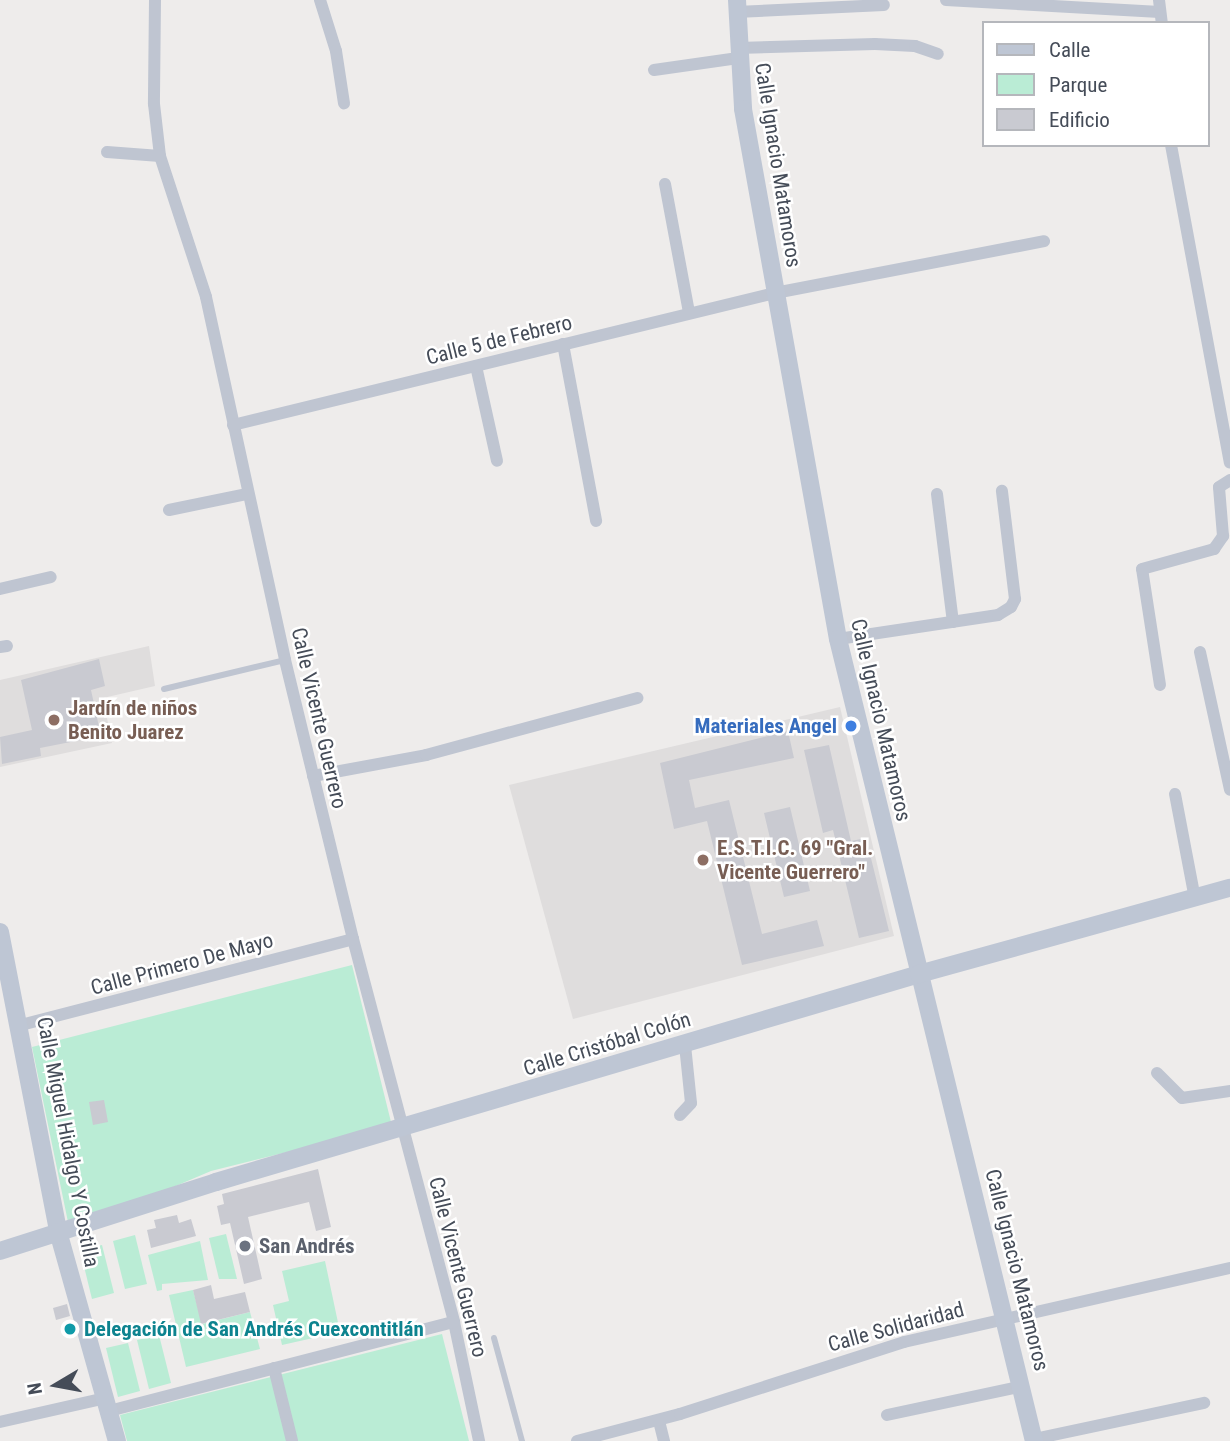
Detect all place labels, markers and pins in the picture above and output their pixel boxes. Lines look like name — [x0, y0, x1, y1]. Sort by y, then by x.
place label: Jardín de niños Benito Juarez — [68, 695, 197, 745]
marker: Jardín de niños Benito Juarez — [46, 712, 62, 728]
place label: Materiales Angel — [695, 713, 837, 739]
marker: Materiales Angel — [843, 718, 859, 734]
place label: E.S.T.I.C. 69 "Gral. Vicente Guerrero" — [717, 835, 873, 885]
marker: E.S.T.I.C. 69 "Gral. Vicente Guerrero" — [695, 852, 711, 868]
place label: San Andrés — [259, 1233, 355, 1259]
marker: San Andrés — [237, 1238, 253, 1254]
place label: Delegación de San Andrés Cuexcontitlán — [84, 1316, 424, 1342]
marker: Delegación de San Andrés Cuexcontitlán — [62, 1321, 78, 1337]

